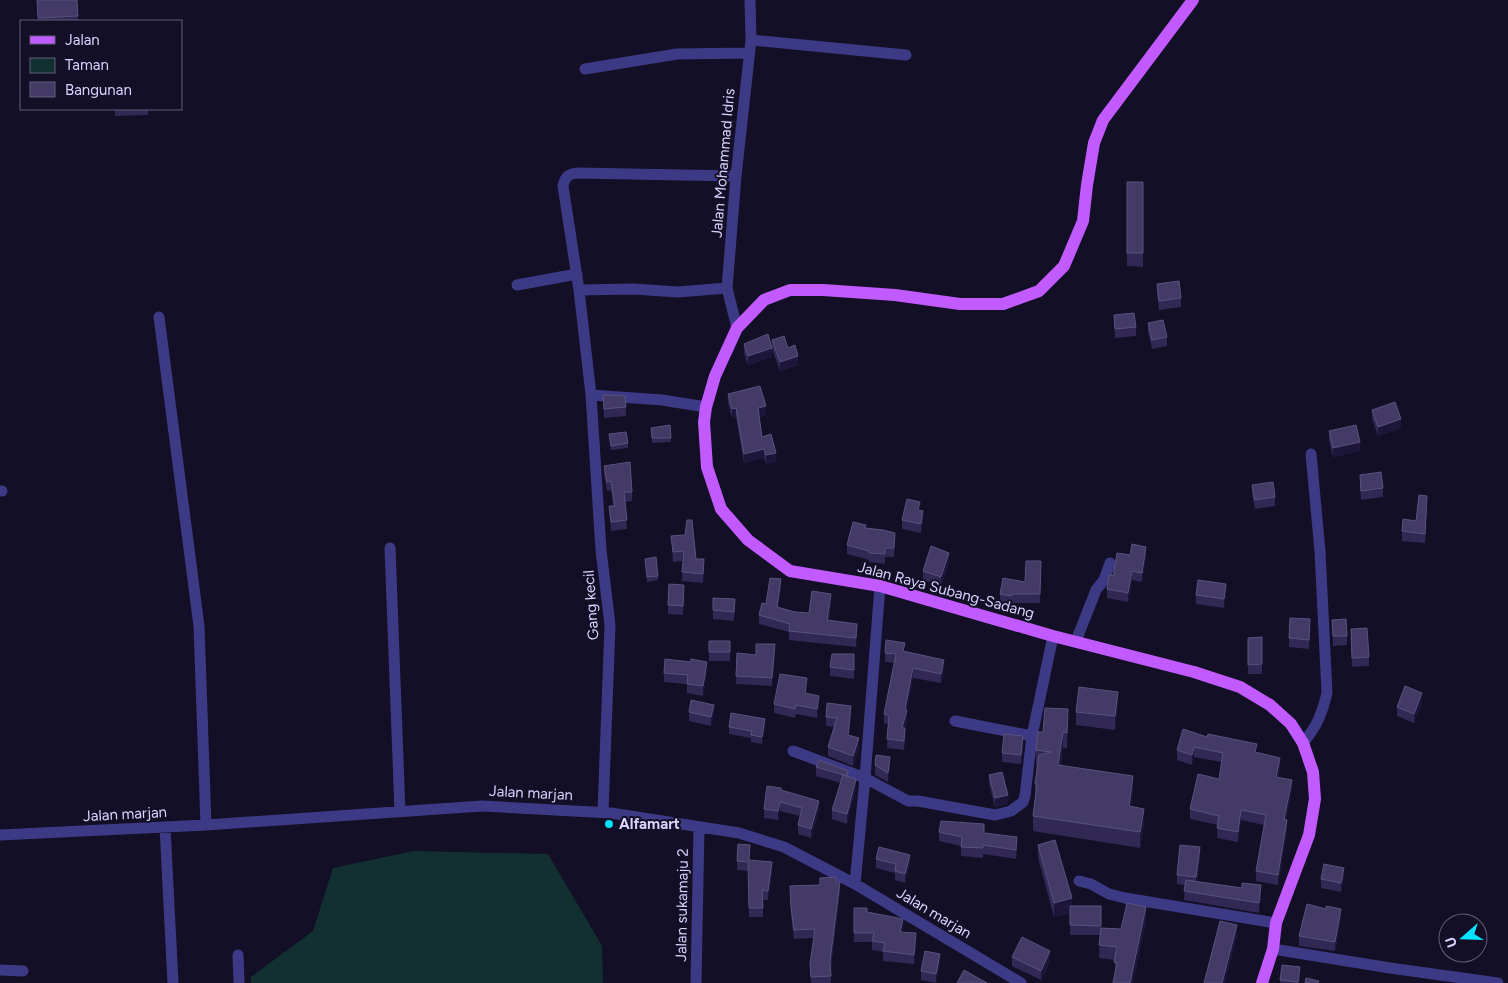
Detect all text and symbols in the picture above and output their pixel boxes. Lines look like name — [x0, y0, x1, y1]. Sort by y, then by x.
legend — [20, 20, 182, 110]
text: Jalan — [65, 31, 100, 49]
text: Taman — [65, 56, 109, 74]
text: Bangunan — [65, 81, 132, 99]
street label: Jalan Mohammad Idris — [708, 88, 738, 238]
street label: Jalan Raya Subang-Sadang — [856, 558, 1036, 622]
street label: Gang kecil — [580, 569, 602, 641]
street label: Jalan marjan — [489, 782, 573, 804]
street label: Jalan marjan — [83, 803, 167, 825]
place label: Alfamart — [619, 815, 680, 833]
marker: Alfamart — [603, 818, 615, 830]
street label: Jalan sukamaju 2 — [672, 848, 692, 962]
street label: Jalan marjan — [893, 884, 975, 942]
north arrow — [1438, 913, 1488, 963]
text: U — [1442, 935, 1461, 950]

